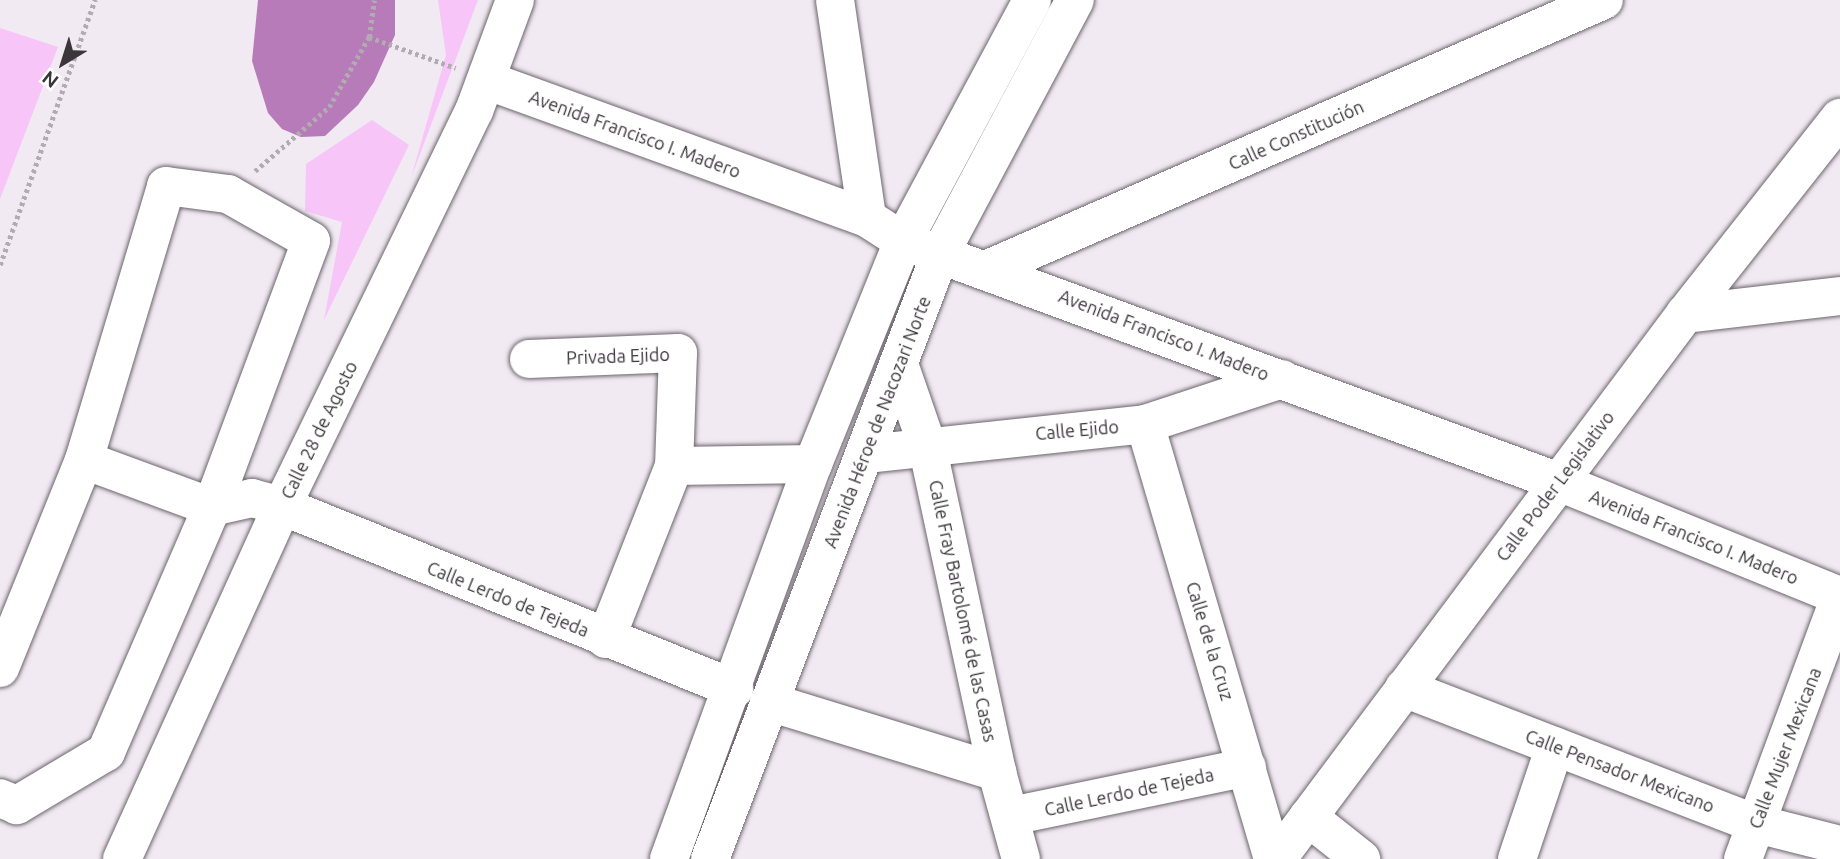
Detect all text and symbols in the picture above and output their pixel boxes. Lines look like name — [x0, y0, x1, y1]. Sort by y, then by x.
north arrow — [28, 28, 98, 98]
text: N — [38, 67, 62, 93]
street label: Avenida Francisco I. Madero — [526, 86, 744, 182]
street label: Calle Constitución — [1225, 95, 1367, 175]
street label: Avenida Francisco I. Madero — [1056, 285, 1272, 385]
street label: Avenida Héroe de Nacozari Norte — [819, 293, 935, 551]
street label: Privada Ejido — [566, 343, 670, 369]
street label: Calle 28 de Agosto — [276, 358, 362, 502]
street label: Calle Poder Legislativo — [1491, 407, 1619, 565]
street label: Calle Ejido — [1034, 416, 1120, 444]
street label: Calle Fray Bartolomé de las Casas — [925, 478, 1001, 744]
street label: Avenida Francisco I. Madero — [1586, 485, 1802, 589]
street label: Calle Lerdo de Tejeda — [424, 557, 592, 641]
street label: Calle de la Cruz — [1182, 579, 1238, 703]
street label: Calle Mujer Mexicana — [1744, 664, 1826, 832]
street label: Calle Pensador Mexicano — [1522, 725, 1718, 817]
street label: Calle Lerdo de Tejeda — [1042, 763, 1216, 821]

